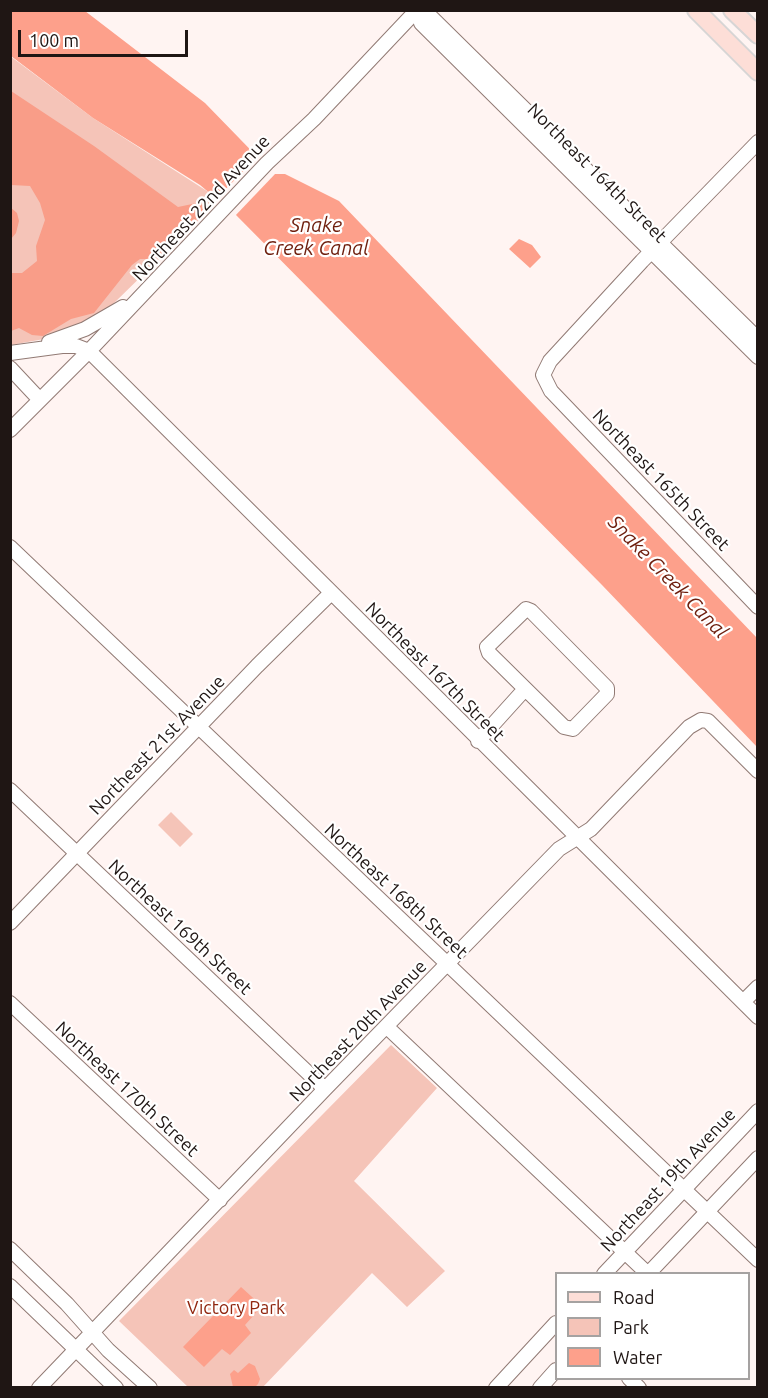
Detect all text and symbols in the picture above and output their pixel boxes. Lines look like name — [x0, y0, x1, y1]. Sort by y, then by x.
scale bar — [21, 18, 190, 56]
text: 100 m — [29, 30, 79, 50]
street label: Northeast 164th Street — [523, 99, 671, 247]
street label: Northeast 22nd Avenue — [128, 131, 274, 285]
water label: Snake Creek Canal — [263, 213, 369, 260]
street label: Northeast 165th Street — [588, 405, 734, 555]
water label: Snake Creek Canal — [603, 510, 733, 644]
street label: Northeast 167th Street — [361, 598, 509, 746]
street label: Northeast 21st Avenue — [85, 671, 229, 819]
street label: Northeast 168th Street — [320, 819, 472, 963]
street label: Northeast 169th Street — [104, 855, 256, 999]
street label: Northeast 20th Avenue — [285, 956, 431, 1106]
street label: Northeast 170th Street — [51, 1017, 203, 1161]
street label: Northeast 19th Avenue — [596, 1104, 740, 1256]
legend — [555, 1272, 750, 1380]
text: Road — [613, 1287, 655, 1307]
park label: Victory Park — [187, 1297, 285, 1319]
text: Park — [613, 1317, 649, 1337]
text: Water — [613, 1347, 662, 1367]

